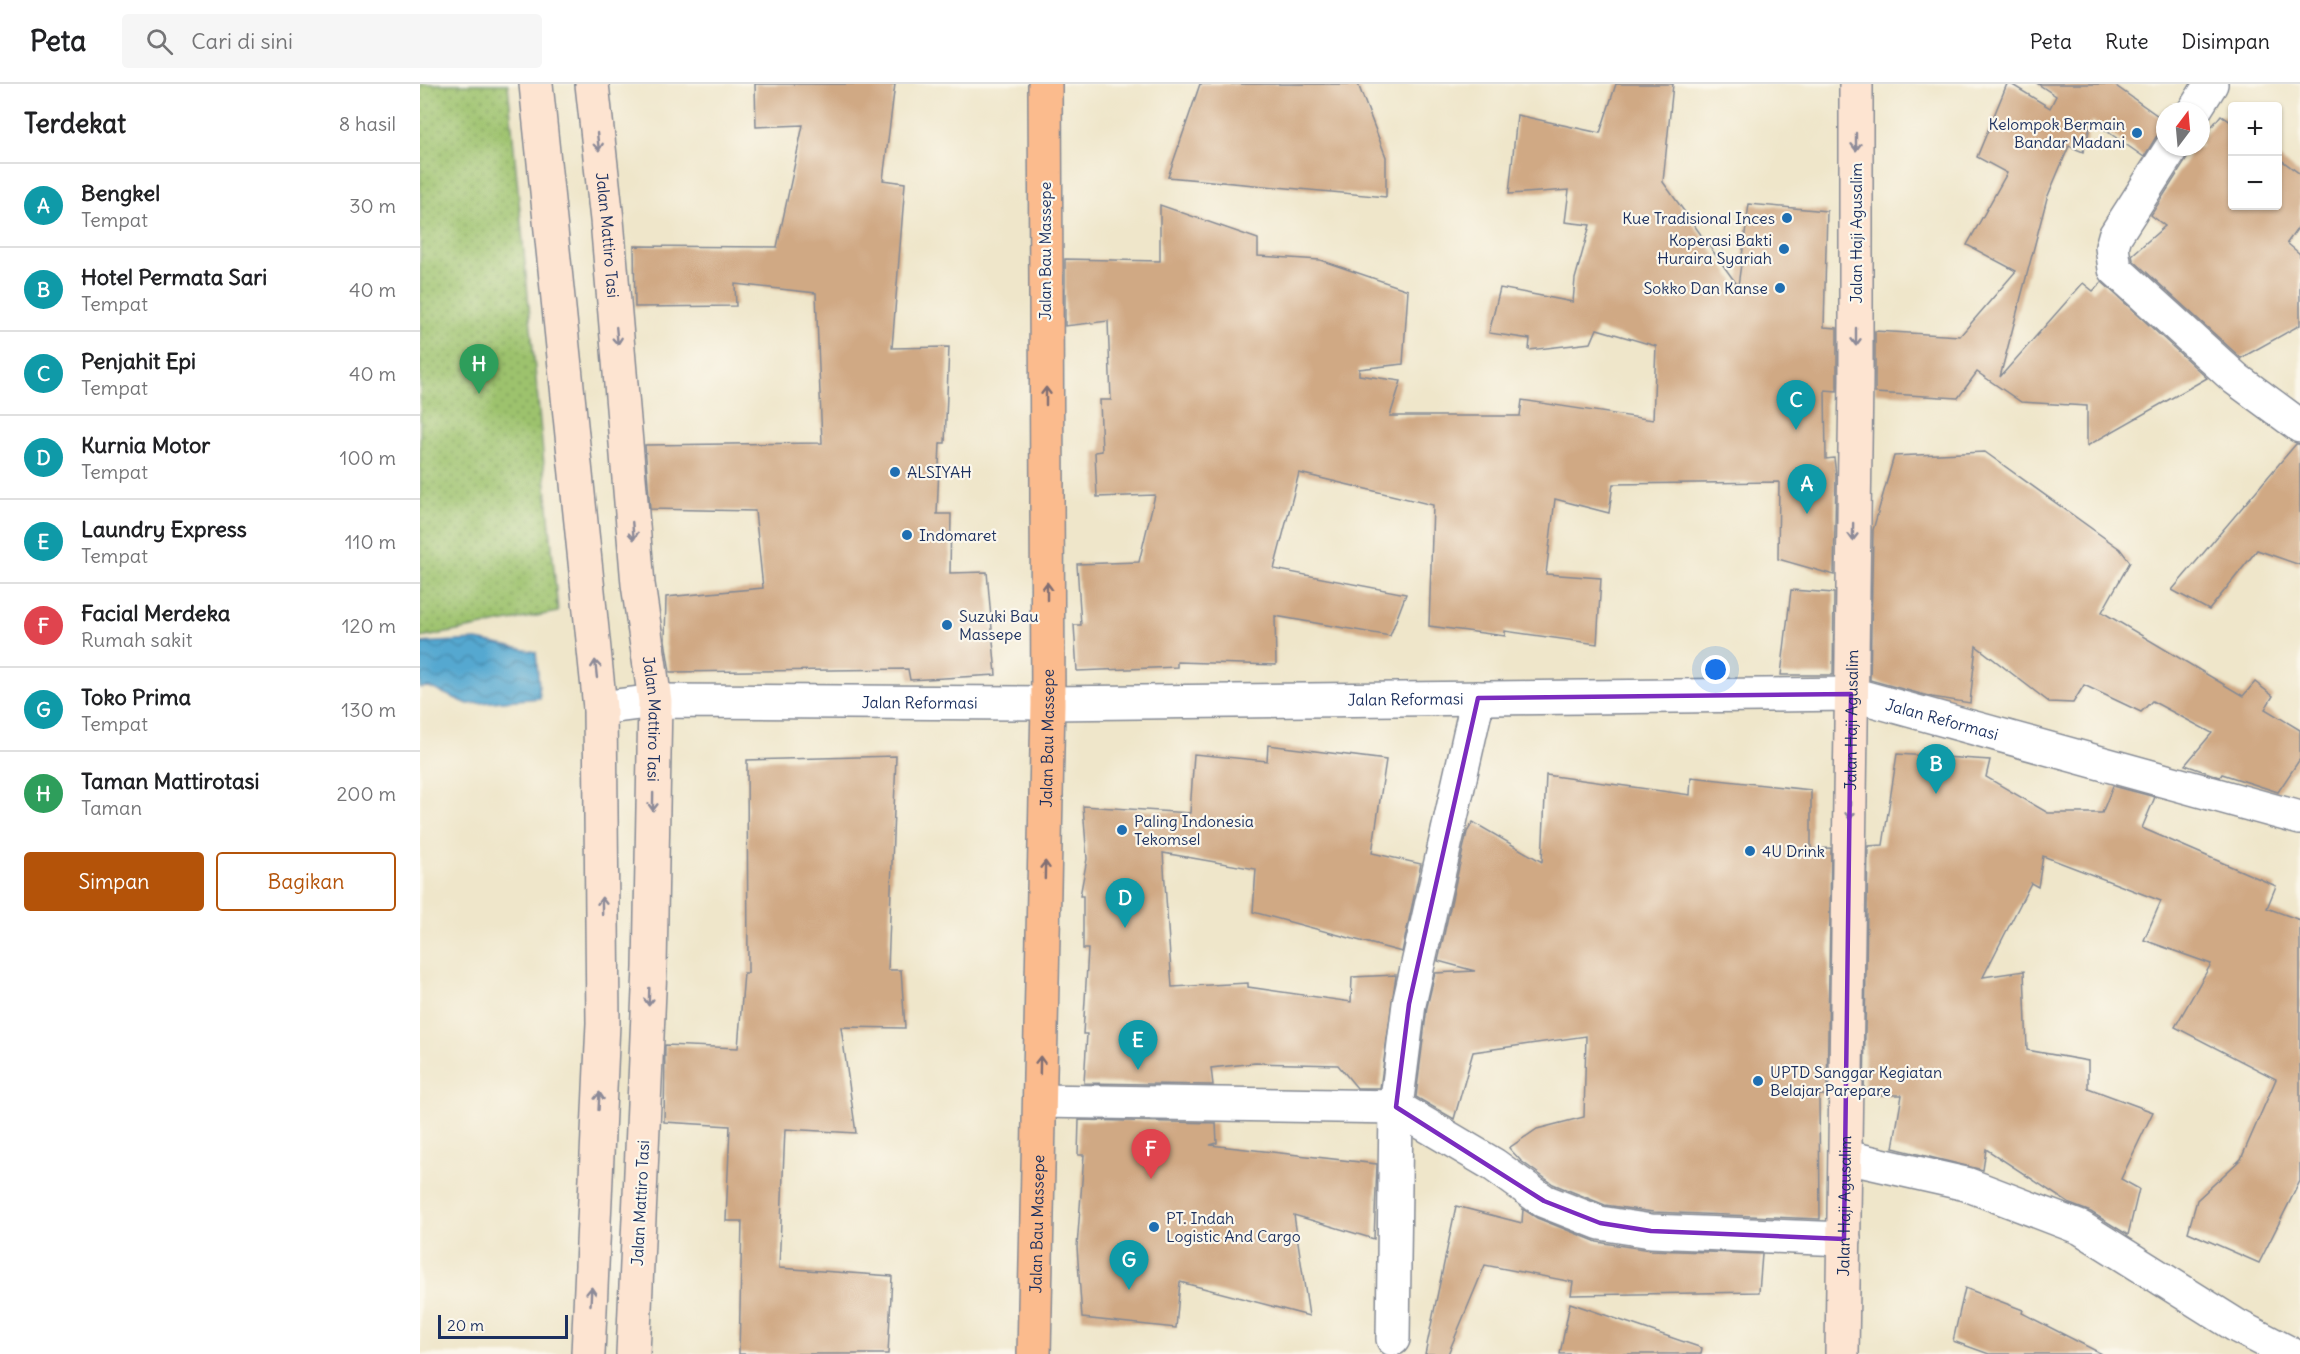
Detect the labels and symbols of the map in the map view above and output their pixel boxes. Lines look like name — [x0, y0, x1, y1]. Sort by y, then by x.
north arrow — [2156, 102, 2210, 156]
place label: Kelompok Bermain Bandar Madani — [1989, 114, 2125, 152]
marker: Kelompok Bermain Bandar Madani — [2130, 126, 2144, 140]
one-way arrow — [593, 132, 604, 152]
one-way arrow — [1850, 132, 1862, 152]
street label: Jalan Haji Agusalim — [1846, 163, 1866, 303]
street label: Jalan Mattiro Tasi — [592, 171, 624, 299]
street label: Jalan Bau Massepe — [1035, 182, 1055, 320]
place label: Kue Tradisional Inces — [1622, 208, 1775, 228]
marker: Kue Tradisional Inces — [1780, 211, 1794, 225]
place label: Koperasi Bakti Huraira Syariah — [1657, 230, 1772, 268]
marker: Koperasi Bakti Huraira Syariah — [1777, 242, 1791, 256]
place label: Sokko Dan Kanse — [1643, 278, 1768, 298]
marker: Sokko Dan Kanse — [1773, 281, 1787, 295]
one-way arrow — [612, 326, 623, 346]
one-way arrow — [1850, 327, 1862, 347]
pin: H — [460, 344, 498, 394]
pin: C — [1776, 380, 1816, 430]
one-way arrow — [1040, 386, 1052, 406]
place label: ALSIYAH — [907, 462, 972, 482]
pin: A — [1788, 464, 1826, 514]
marker: ALSIYAH — [888, 465, 902, 479]
one-way arrow — [628, 520, 639, 540]
one-way arrow — [1848, 522, 1859, 542]
place label: Indomaret — [919, 525, 997, 545]
marker: Indomaret — [900, 528, 914, 542]
one-way arrow — [1041, 581, 1053, 601]
place label: Suzuki Bau Massepe — [959, 606, 1039, 644]
marker: Suzuki Bau Massepe — [940, 618, 954, 632]
street label: Jalan Haji Agusalim — [1840, 649, 1862, 791]
street label: Jalan Mattiro Tasi — [639, 655, 665, 782]
your location — [1701, 655, 1730, 684]
one-way arrow — [590, 660, 601, 680]
street label: Jalan Bau Massepe — [1036, 669, 1058, 808]
street label: Jalan Reformasi — [1347, 688, 1464, 710]
street label: Jalan Reformasi — [861, 692, 978, 713]
street label: Jalan Reformasi — [1883, 694, 2001, 744]
pin: B — [1916, 744, 1956, 794]
one-way arrow — [647, 791, 659, 811]
one-way arrow — [1844, 801, 1855, 821]
place label: Paling Indonesia Tekomsel — [1134, 811, 1254, 849]
marker: Paling Indonesia Tekomsel — [1115, 823, 1129, 837]
place label: 4U Drink — [1762, 841, 1825, 861]
marker: 4U Drink — [1743, 844, 1757, 858]
one-way arrow — [1039, 860, 1050, 880]
pin: D — [1106, 878, 1144, 928]
one-way arrow — [596, 896, 608, 916]
one-way arrow — [644, 986, 655, 1006]
pin: E — [1118, 1020, 1158, 1070]
one-way arrow — [1035, 1055, 1046, 1075]
place label: UPTD Sanggar Kegiatan Belajar Parepare — [1770, 1062, 1942, 1100]
marker: UPTD Sanggar Kegiatan Belajar Parepare — [1751, 1074, 1765, 1088]
one-way arrow — [594, 1091, 605, 1111]
pin: F — [1132, 1130, 1170, 1179]
street label: Jalan Haji Agusalim — [1833, 1135, 1855, 1277]
street label: Jalan Mattiro Tasi — [627, 1140, 653, 1266]
street label: Jalan Bau Massepe — [1025, 1154, 1048, 1294]
place label: PT. Indah Logistic And Cargo — [1166, 1208, 1301, 1246]
marker: PT. Indah Logistic And Cargo — [1147, 1220, 1161, 1234]
pin: G — [1110, 1240, 1148, 1290]
one-way arrow — [585, 1286, 596, 1306]
scale bar — [438, 1312, 568, 1340]

